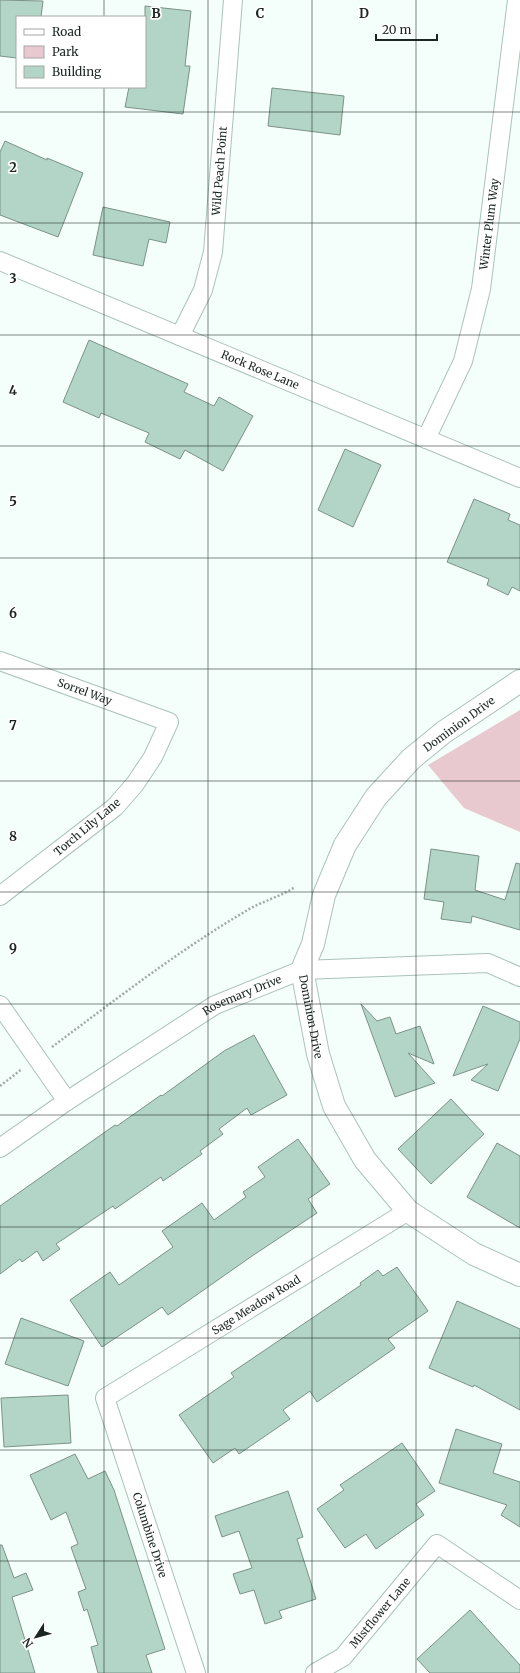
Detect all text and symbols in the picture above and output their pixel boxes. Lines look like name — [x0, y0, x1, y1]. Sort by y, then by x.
text: B — [151, 5, 161, 22]
text: C — [256, 5, 265, 22]
text: D — [359, 5, 369, 22]
legend — [16, 16, 146, 88]
scale bar — [376, 16, 437, 42]
text: 20 m — [382, 22, 411, 37]
text: Road — [52, 24, 81, 39]
text: Park — [52, 44, 79, 59]
text: Building — [52, 64, 102, 79]
street label: Wild Peach Point — [209, 125, 230, 217]
text: 2 — [9, 159, 17, 176]
street label: Winter Plum Way — [476, 177, 502, 272]
text: 3 — [9, 270, 17, 287]
street label: Rock Rose Lane — [219, 347, 302, 392]
text: 4 — [9, 382, 18, 399]
text: 5 — [9, 493, 17, 510]
text: 6 — [9, 605, 17, 622]
street label: Sorrel Way — [55, 675, 114, 708]
street label: Dominion Drive — [420, 693, 498, 755]
text: 7 — [9, 717, 17, 734]
street label: Torch Lily Lane — [51, 795, 123, 859]
text: 8 — [9, 828, 17, 845]
text: 9 — [9, 940, 17, 957]
street label: Rosemary Drive — [200, 972, 284, 1018]
street label: Dominion Drive — [296, 973, 326, 1061]
street label: Sage Meadow Road — [209, 1272, 303, 1338]
street label: Columbine Drive — [130, 1491, 170, 1580]
street label: Mistflower Lane — [347, 1574, 413, 1651]
north arrow — [16, 1617, 56, 1657]
text: N — [20, 1635, 36, 1651]

